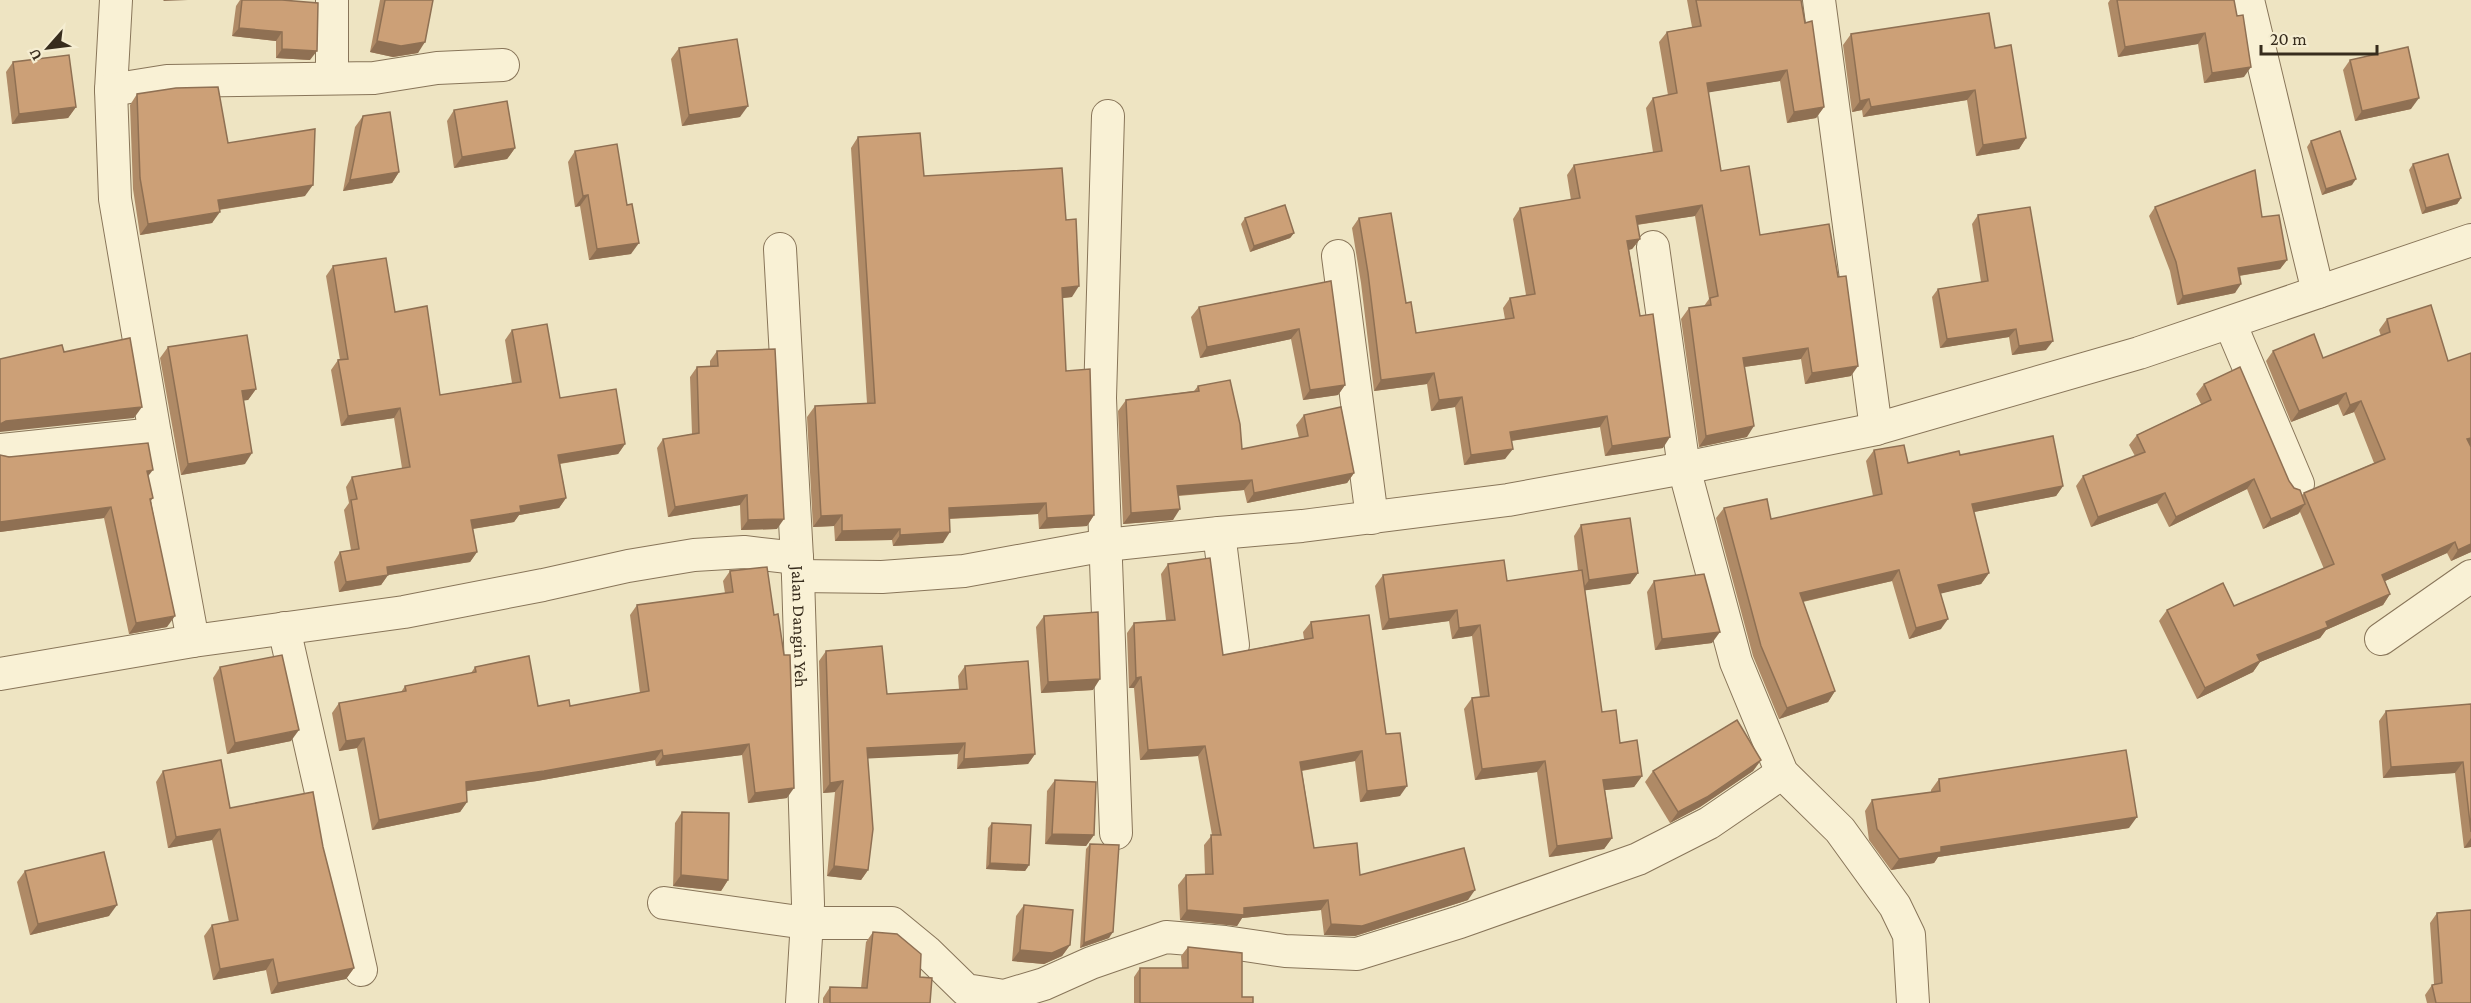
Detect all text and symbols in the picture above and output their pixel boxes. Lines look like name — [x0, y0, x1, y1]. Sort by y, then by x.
north arrow — [18, 18, 78, 78]
scale bar — [2261, 18, 2376, 56]
text: 20 m — [2270, 29, 2307, 49]
text: U — [25, 46, 45, 64]
street label: Jalan Dangin Yeh — [787, 563, 811, 688]

